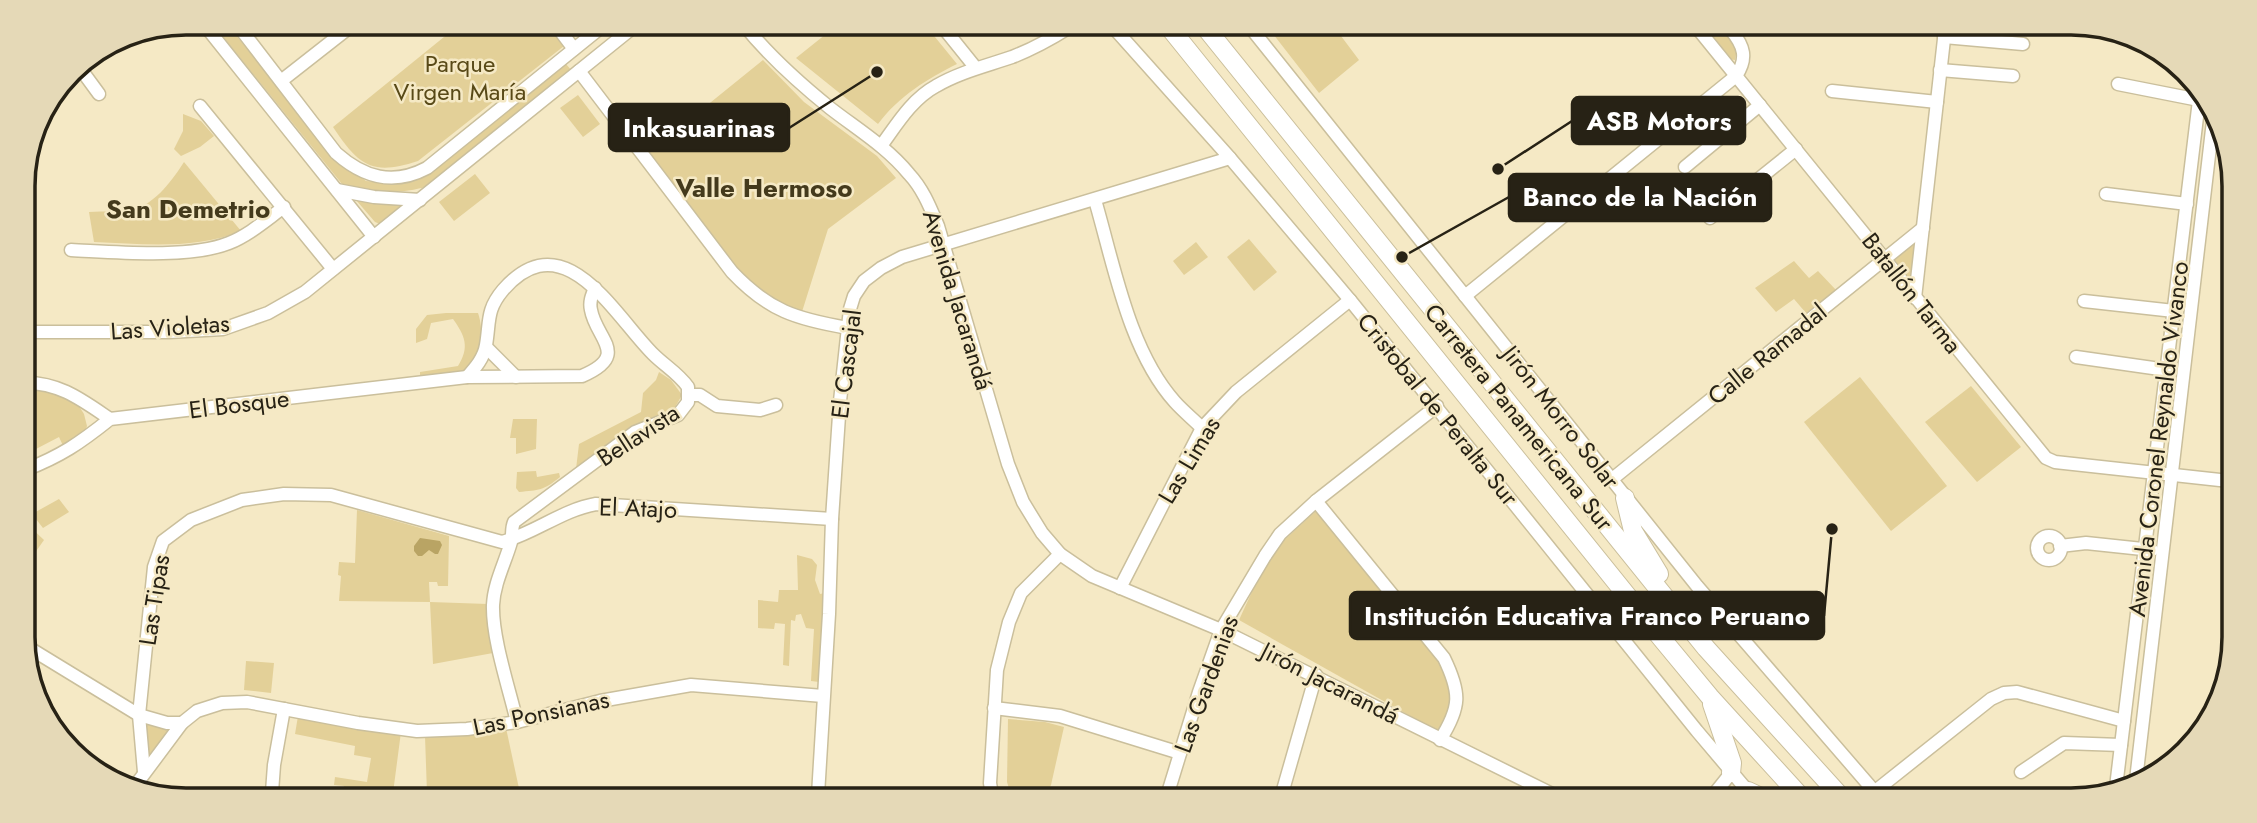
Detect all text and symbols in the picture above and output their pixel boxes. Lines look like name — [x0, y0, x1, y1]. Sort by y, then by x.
park label: Parque Virgen María — [394, 46, 526, 109]
callout: ASB Motors — [1572, 97, 1745, 144]
text: ASB Motors — [1585, 102, 1732, 140]
callout: Inkasuarinas — [609, 104, 789, 151]
text: Inkasuarinas — [623, 109, 775, 147]
district label: Valle Hermoso — [674, 169, 853, 207]
callout: Banco de la Nación — [1509, 174, 1771, 221]
text: Banco de la Nación — [1523, 178, 1757, 216]
district label: San Demetrio — [106, 190, 270, 228]
street label: Avenida Jacarandá — [914, 206, 1002, 394]
street label: Batallón Tarma — [1854, 225, 1970, 361]
street label: Avenida Coronel Reynaldo Vivanco — [2119, 259, 2197, 619]
street label: Calle Ramadal — [1700, 295, 1834, 413]
street label: Carretera Panamericana Sur — [1416, 296, 1622, 539]
street label: Las Violetas — [109, 305, 231, 349]
street label: Cristobal de Peralta Sur — [1349, 305, 1527, 514]
street label: El Cascajal — [822, 307, 870, 421]
street label: Jirón Morro Solar — [1492, 336, 1629, 497]
street label: El Bosque — [187, 380, 291, 428]
street label: Bellavista — [590, 395, 686, 475]
street label: Las Limas — [1149, 410, 1229, 510]
street label: El Atajo — [598, 489, 678, 527]
street label: Las Tipas — [130, 552, 178, 648]
callout: Institución Educativa Franco Peruano — [1350, 592, 1824, 639]
text: Institución Educativa Franco Peruano — [1364, 597, 1810, 635]
street label: Las Gardenias — [1165, 610, 1247, 758]
street label: Jirón Jacarandá — [1252, 632, 1405, 733]
street label: Las Ponsianas — [470, 681, 612, 745]

